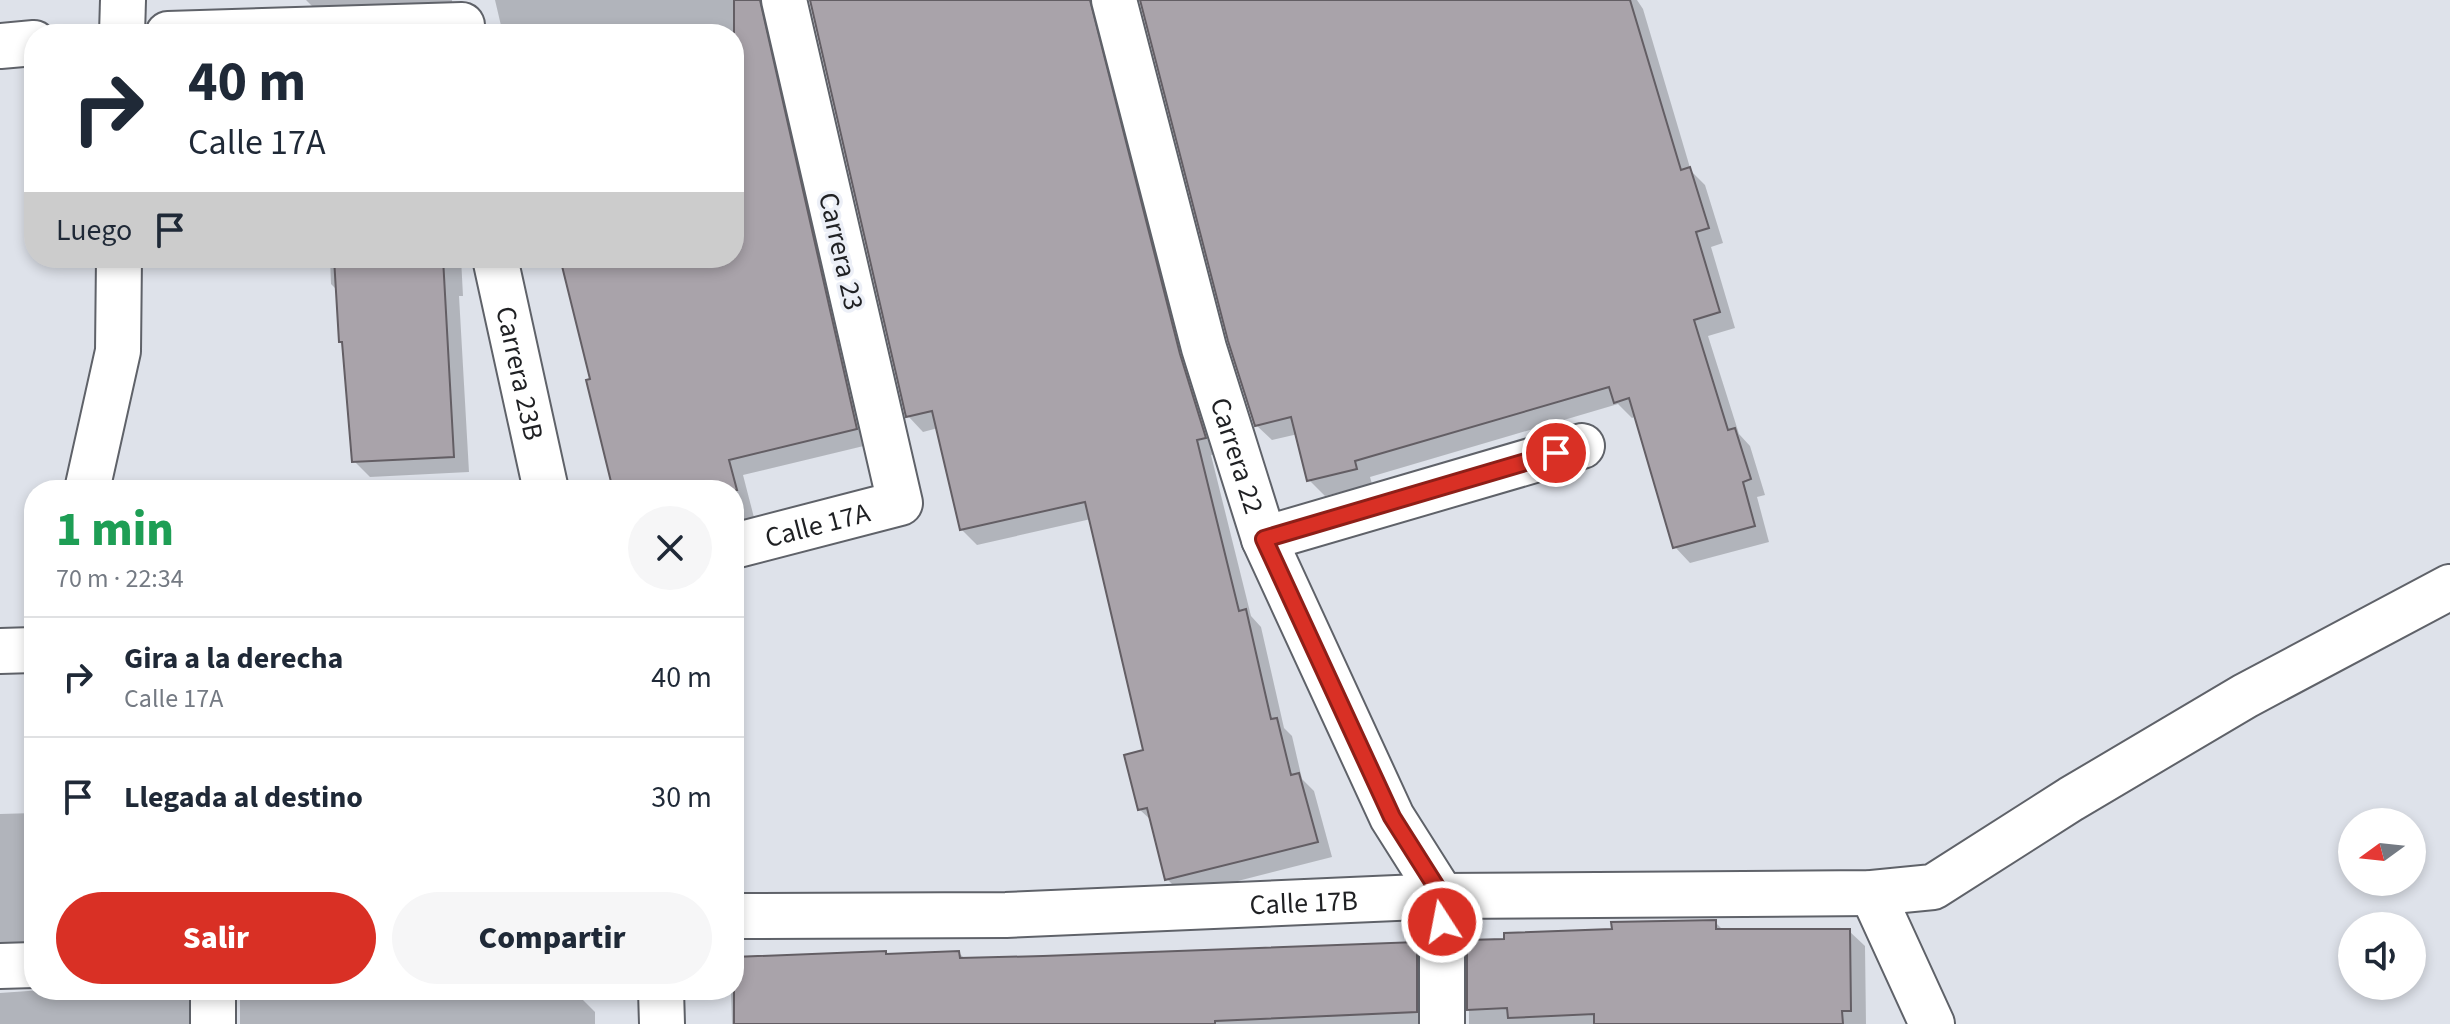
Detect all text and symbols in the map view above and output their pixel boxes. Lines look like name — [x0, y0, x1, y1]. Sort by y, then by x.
text: 40 m — [188, 43, 306, 122]
icon: right — [56, 56, 160, 160]
text: Calle 17A — [188, 117, 325, 168]
street label: Carrera 23 — [808, 188, 874, 314]
icon: arrive — [148, 208, 192, 252]
text: Luego — [56, 209, 132, 252]
street label: Carrera 23B — [485, 303, 554, 444]
street label: Carrera 22 — [1200, 393, 1274, 519]
pin — [1522, 419, 1590, 487]
icon: arrive — [1534, 431, 1578, 475]
street label: Calle 17A — [761, 492, 875, 558]
text: 1 min — [56, 496, 174, 564]
button: close — [628, 506, 712, 590]
text: 70 m · 22:34 — [56, 560, 184, 597]
text: Gira a la derecha — [124, 637, 343, 680]
icon: right — [56, 655, 100, 699]
text: 40 m — [651, 656, 712, 699]
text: Calle 17A — [124, 680, 223, 717]
icon: arrive — [56, 775, 100, 819]
text: Llegada al destino — [124, 776, 363, 819]
text: 30 m — [651, 776, 712, 819]
north arrow — [2338, 808, 2426, 896]
map controls — [2338, 808, 2426, 1000]
position arrow — [1400, 880, 1484, 964]
street label: Calle 17B — [1249, 881, 1359, 925]
button: Salir — [56, 892, 376, 984]
button: Compartir — [392, 892, 712, 984]
button: sound — [2338, 912, 2426, 1000]

